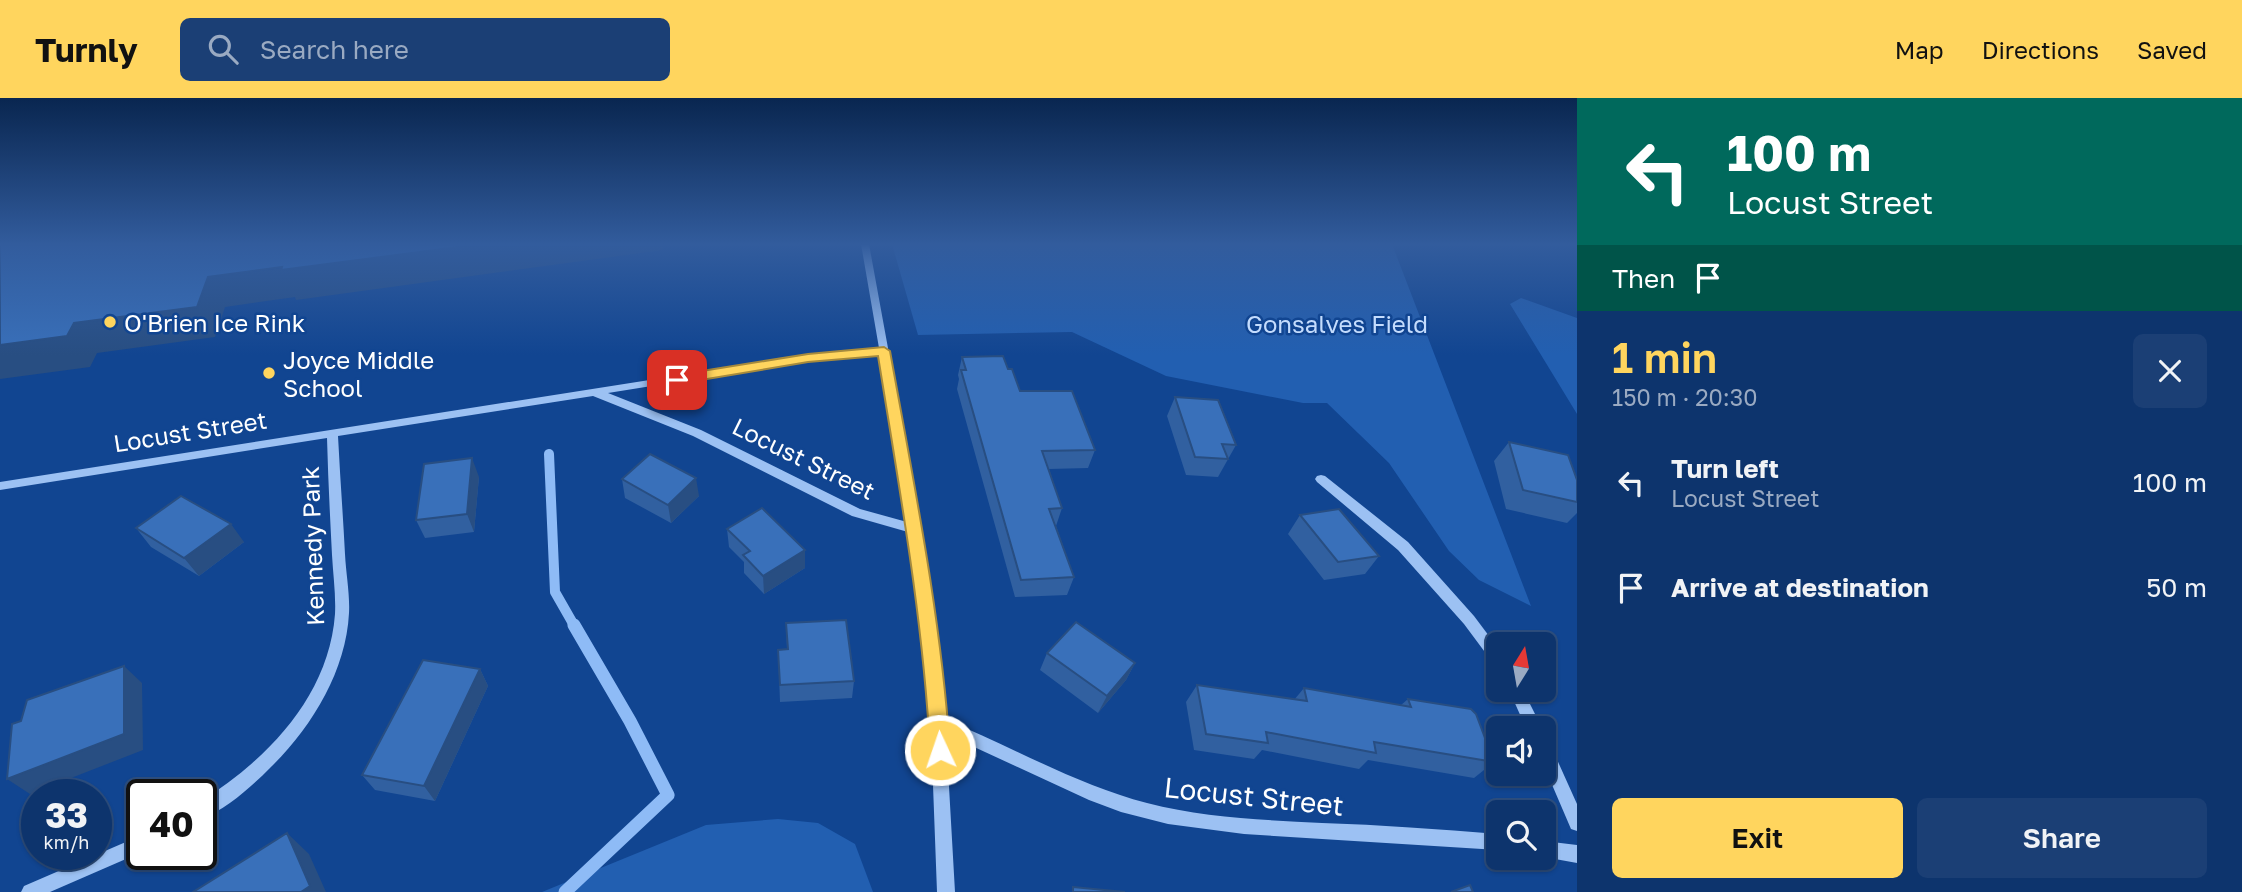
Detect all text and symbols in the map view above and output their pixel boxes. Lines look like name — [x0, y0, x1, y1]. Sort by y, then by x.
search box — [180, 18, 670, 81]
text: Turnly — [35, 30, 138, 69]
icon: search — [204, 30, 242, 68]
text: Search here — [260, 34, 409, 65]
text: Map — [1895, 35, 1944, 64]
text: Directions — [1982, 35, 2099, 64]
text: Saved — [2137, 35, 2207, 64]
text: 100 m — [1727, 123, 1871, 182]
icon: left — [1612, 126, 1703, 217]
text: Locust Street — [1727, 183, 1933, 221]
icon: arrive — [1689, 259, 1727, 297]
text: Then — [1612, 263, 1675, 294]
place label: O'Brien Ice Rink — [124, 308, 305, 337]
park label: Gonsalves Field — [1246, 309, 1428, 338]
marker: O'Brien Ice Rink — [102, 314, 118, 330]
text: 1 min — [1612, 332, 1717, 382]
button: close — [2133, 334, 2207, 408]
place label: Joyce Middle School — [283, 345, 434, 402]
pin — [647, 350, 707, 410]
icon: arrive — [658, 361, 696, 399]
marker: Joyce Middle School — [261, 365, 277, 381]
text: 150 m · 20:30 — [1612, 383, 1757, 411]
street label: Locust Street — [111, 405, 269, 457]
street label: Locust Street — [728, 411, 880, 505]
text: Turn left — [1671, 453, 1779, 484]
icon: left — [1612, 464, 1650, 502]
street label: Kennedy Park — [295, 466, 329, 626]
text: 100 m — [2133, 467, 2207, 498]
text: Locust Street — [1671, 484, 1819, 512]
icon: arrive — [1612, 569, 1650, 607]
text: Arrive at destination — [1671, 572, 1929, 603]
text: 50 m — [2146, 572, 2207, 603]
north arrow — [1486, 632, 1556, 702]
map controls — [1486, 632, 1556, 870]
position arrow — [903, 713, 977, 787]
button: sound — [1486, 716, 1556, 786]
street label: Locust Street — [1162, 770, 1346, 822]
speed limit sign: 40 — [126, 779, 217, 870]
text: 33 — [45, 794, 88, 836]
button: Exit — [1612, 798, 1903, 878]
button: Share — [1917, 798, 2207, 878]
button: search — [1486, 800, 1556, 870]
text: km/h — [44, 831, 89, 853]

